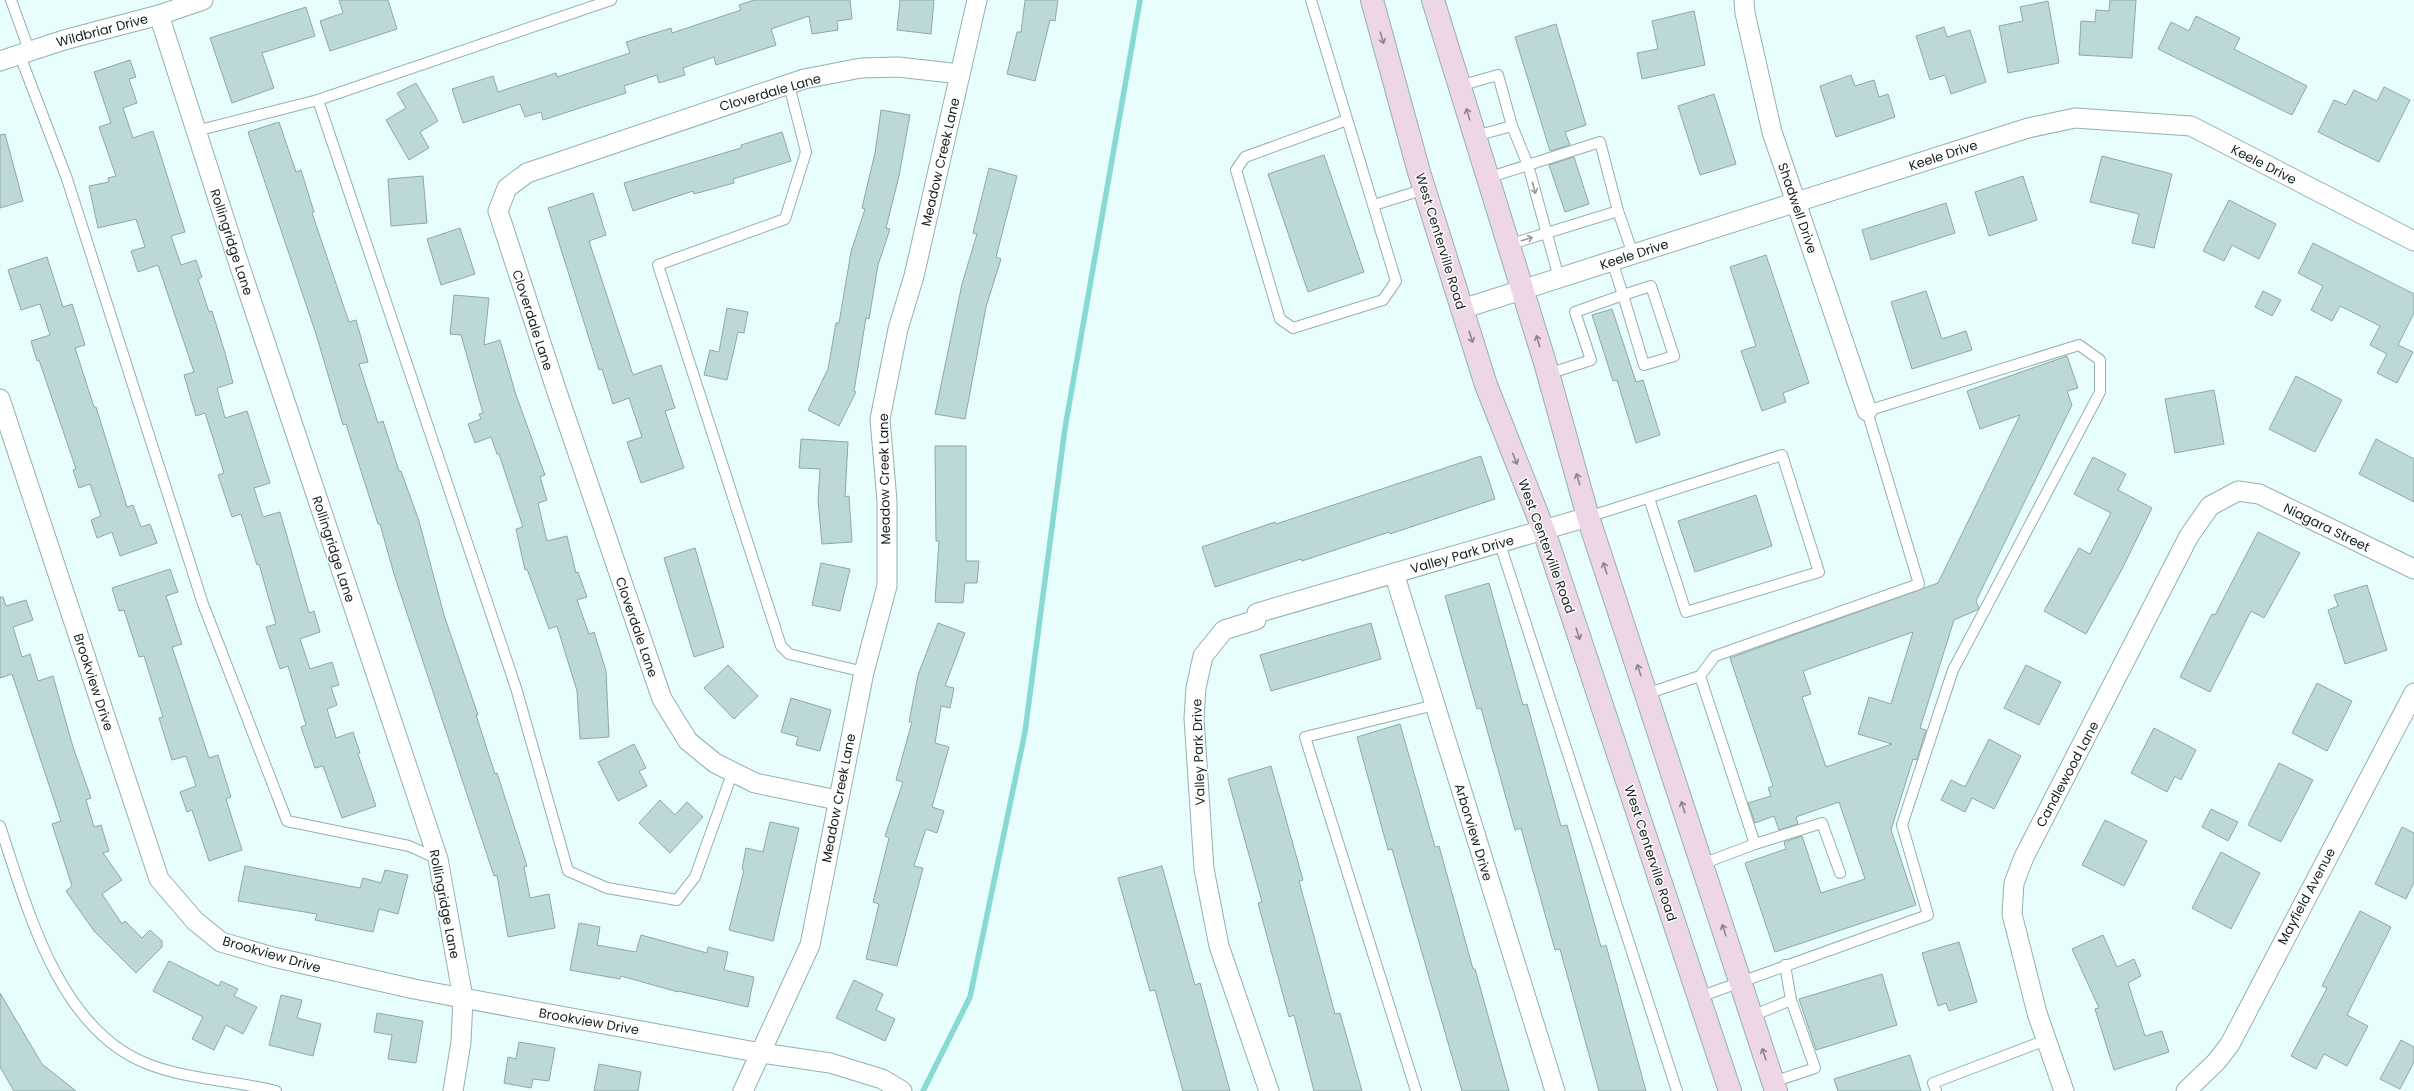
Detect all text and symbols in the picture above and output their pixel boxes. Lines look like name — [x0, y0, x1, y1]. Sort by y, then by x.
street label: Wildbriar Drive — [54, 9, 150, 52]
one-way arrow — [1379, 31, 1386, 44]
street label: Cloverdale Lane — [717, 69, 823, 116]
street label: Meadow Creek Lane — [916, 96, 965, 228]
one-way arrow — [1464, 107, 1471, 120]
street label: Keele Drive — [1906, 135, 1980, 176]
street label: Keele Drive — [2228, 140, 2300, 189]
street label: Shadwell Drive — [1773, 160, 1822, 256]
street label: West Centerville Road — [1411, 170, 1470, 312]
one-way arrow — [1531, 182, 1539, 195]
street label: Rollingridge Lane — [205, 186, 258, 298]
street label: Keele Drive — [1597, 234, 1671, 275]
one-way arrow — [1521, 235, 1534, 242]
street label: Cloverdale Lane — [507, 267, 558, 373]
one-way arrow — [1468, 330, 1475, 343]
one-way arrow — [1534, 335, 1541, 348]
street label: Meadow Creek Lane — [874, 413, 895, 545]
one-way arrow — [1512, 452, 1520, 464]
one-way arrow — [1574, 473, 1581, 486]
street label: West Centerville Road — [1513, 476, 1580, 616]
street label: Rollingridge Lane — [307, 493, 360, 605]
street label: Niagara Street — [2280, 498, 2373, 557]
street label: Valley Park Drive — [1408, 531, 1516, 578]
one-way arrow — [1601, 562, 1608, 575]
street label: Cloverdale Lane — [610, 574, 663, 680]
one-way arrow — [1575, 627, 1582, 640]
street label: Brookview Drive — [69, 631, 118, 733]
one-way arrow — [1634, 664, 1642, 676]
street label: Valley Park Drive — [1187, 698, 1210, 806]
street label: Candlewood Lane — [2031, 718, 2103, 831]
street label: Meadow Creek Lane — [817, 732, 860, 864]
street label: Arborview Drive — [1450, 781, 1497, 883]
street label: West Centerville Road — [1620, 783, 1682, 924]
one-way arrow — [1679, 800, 1686, 813]
street label: Mayfield Avenue — [2273, 844, 2340, 948]
street label: Rollingridge Lane — [425, 848, 464, 960]
one-way arrow — [1719, 925, 1727, 937]
street label: Brookview Drive — [220, 931, 323, 978]
street label: Brookview Drive — [537, 1003, 641, 1040]
one-way arrow — [1760, 1048, 1767, 1061]

